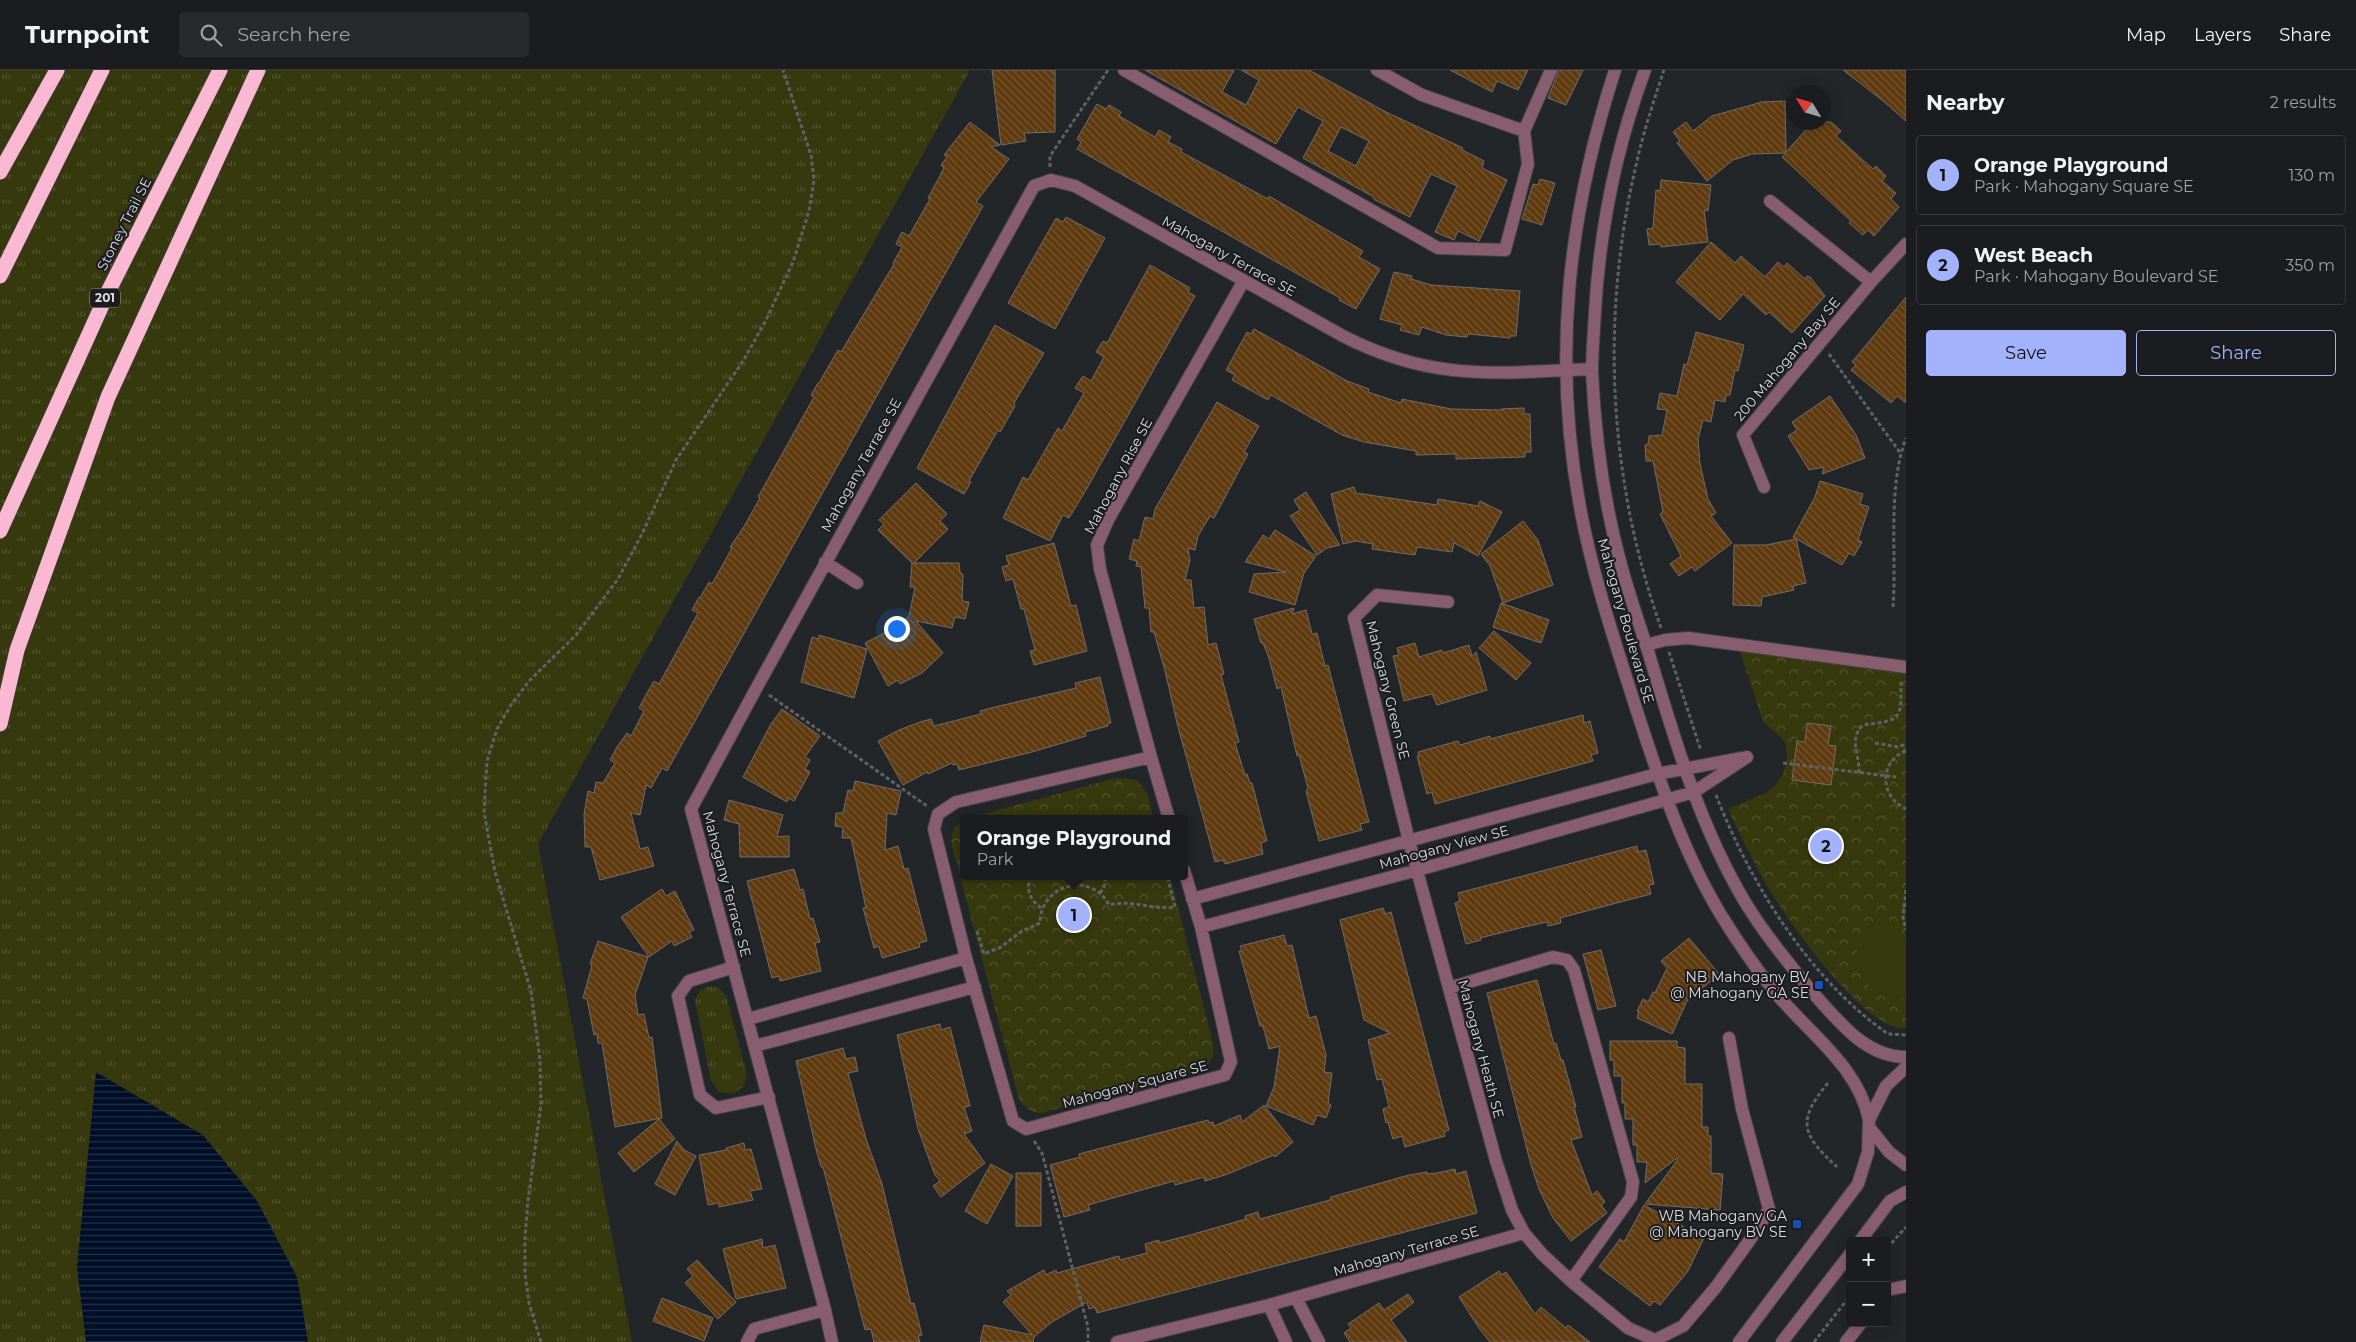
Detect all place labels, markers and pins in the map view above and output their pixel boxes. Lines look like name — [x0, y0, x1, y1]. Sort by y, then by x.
pin: 2 — [1810, 827, 1842, 865]
pin: 1 — [1058, 896, 1090, 934]
place label: NB Mahogany BV @ Mahogany GA SE — [1670, 968, 1809, 1002]
marker: NB Mahogany BV @ Mahogany GA SE — [1813, 979, 1825, 991]
place label: WB Mahogany GA @ Mahogany BV SE — [1649, 1207, 1788, 1241]
marker: WB Mahogany GA @ Mahogany BV SE — [1791, 1218, 1803, 1230]

